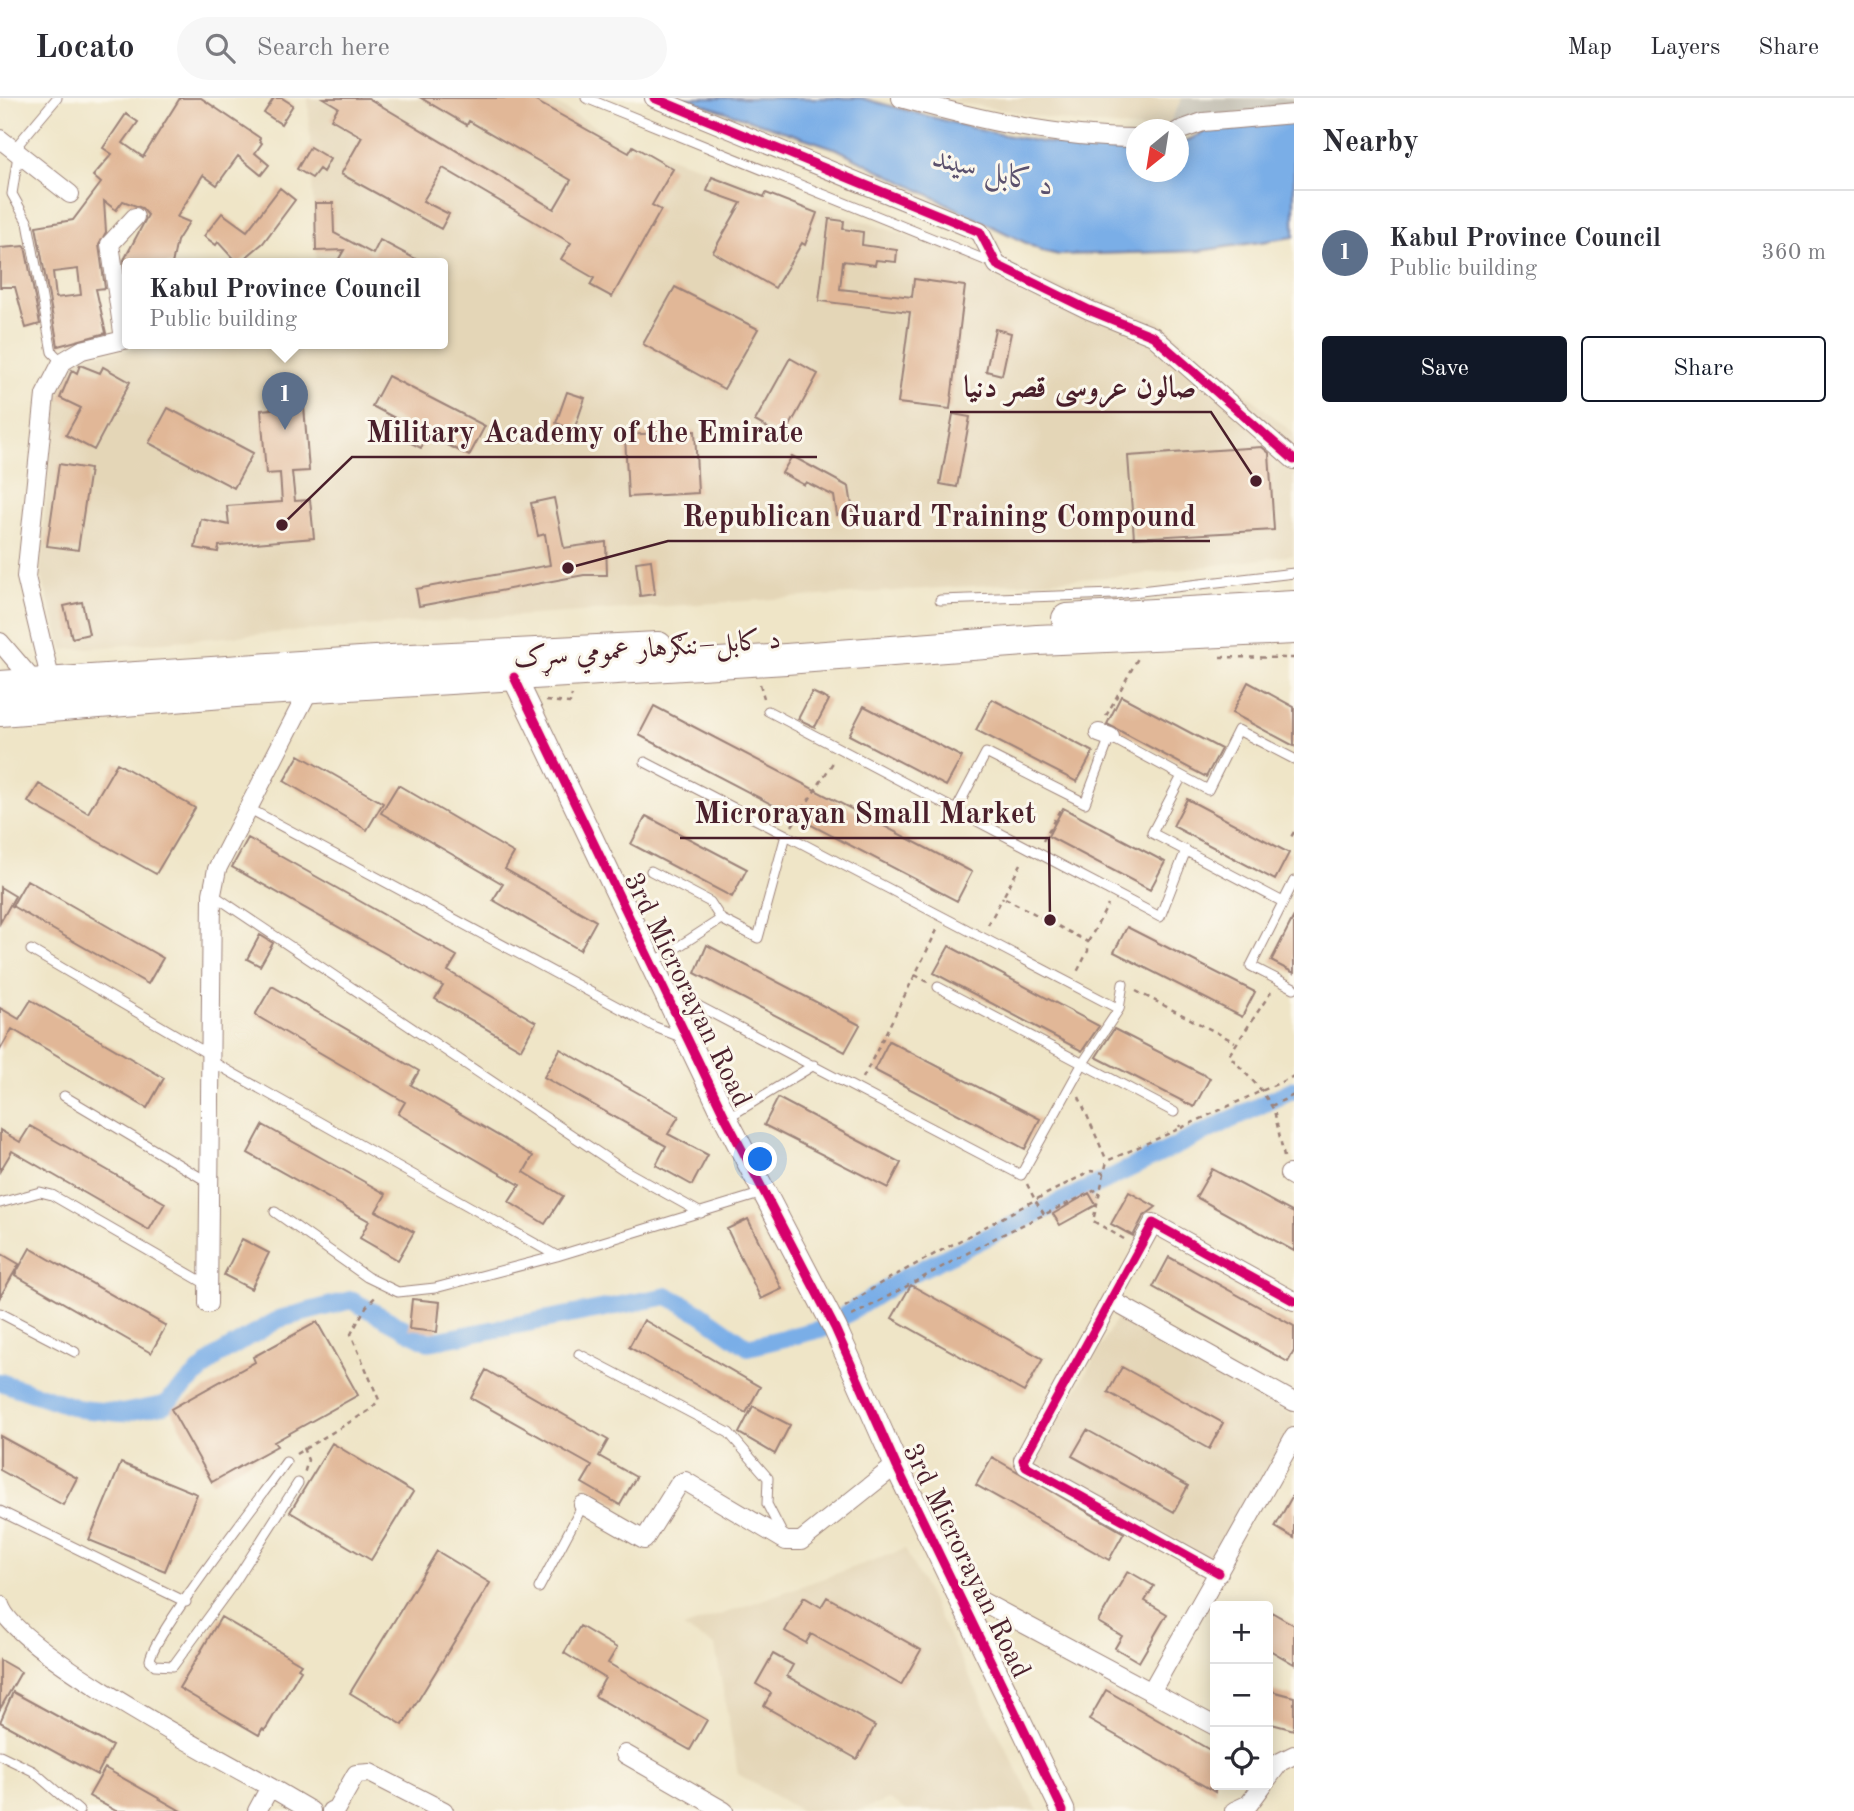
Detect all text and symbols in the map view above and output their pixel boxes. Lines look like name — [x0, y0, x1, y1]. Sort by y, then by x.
search box — [177, 17, 667, 80]
icon: search — [201, 29, 239, 67]
text: Locato — [35, 32, 135, 65]
text: Search here — [257, 35, 390, 61]
text: Map — [1568, 36, 1612, 60]
text: Layers — [1650, 36, 1720, 60]
text: Share — [1758, 36, 1819, 60]
north arrow — [1126, 119, 1189, 182]
text: Nearby — [1322, 128, 1419, 158]
water label: د کابل سيند — [929, 142, 1058, 206]
text: Kabul Province Council — [1389, 226, 1661, 252]
text: 1 — [1338, 241, 1352, 264]
text: 360 m — [1761, 241, 1826, 264]
text: Public building — [1389, 257, 1537, 280]
popup — [122, 258, 448, 349]
text: Kabul Province Council — [149, 277, 421, 303]
text: Public building — [149, 308, 297, 331]
button: Save — [1322, 336, 1567, 402]
button: Share — [1581, 336, 1826, 402]
callout: صالون عروسی قصر دنیا — [950, 361, 1211, 412]
pin: 1 — [262, 372, 308, 430]
text: صالون عروسی قصر دنیا — [964, 373, 1196, 408]
callout: Military Academy of the Emirate — [352, 406, 817, 457]
text: Military Academy of the Emirate — [366, 419, 804, 449]
callout: Republican Guard Training Compound — [668, 490, 1210, 541]
text: Republican Guard Training Compound — [682, 503, 1196, 533]
street label: د کابل–ننګرهار عمومي سړک — [512, 625, 782, 679]
callout: Microrayan Small Market — [680, 787, 1049, 838]
text: Microrayan Small Market — [694, 800, 1036, 830]
street label: 3rd Microrayan Road — [617, 869, 755, 1112]
your location — [743, 1142, 777, 1176]
street label: 3rd Microrayan Road — [896, 1440, 1034, 1683]
map controls — [1210, 1601, 1273, 1790]
button: + — [1210, 1601, 1273, 1664]
button: − — [1210, 1664, 1273, 1727]
button: locate — [1210, 1727, 1273, 1790]

